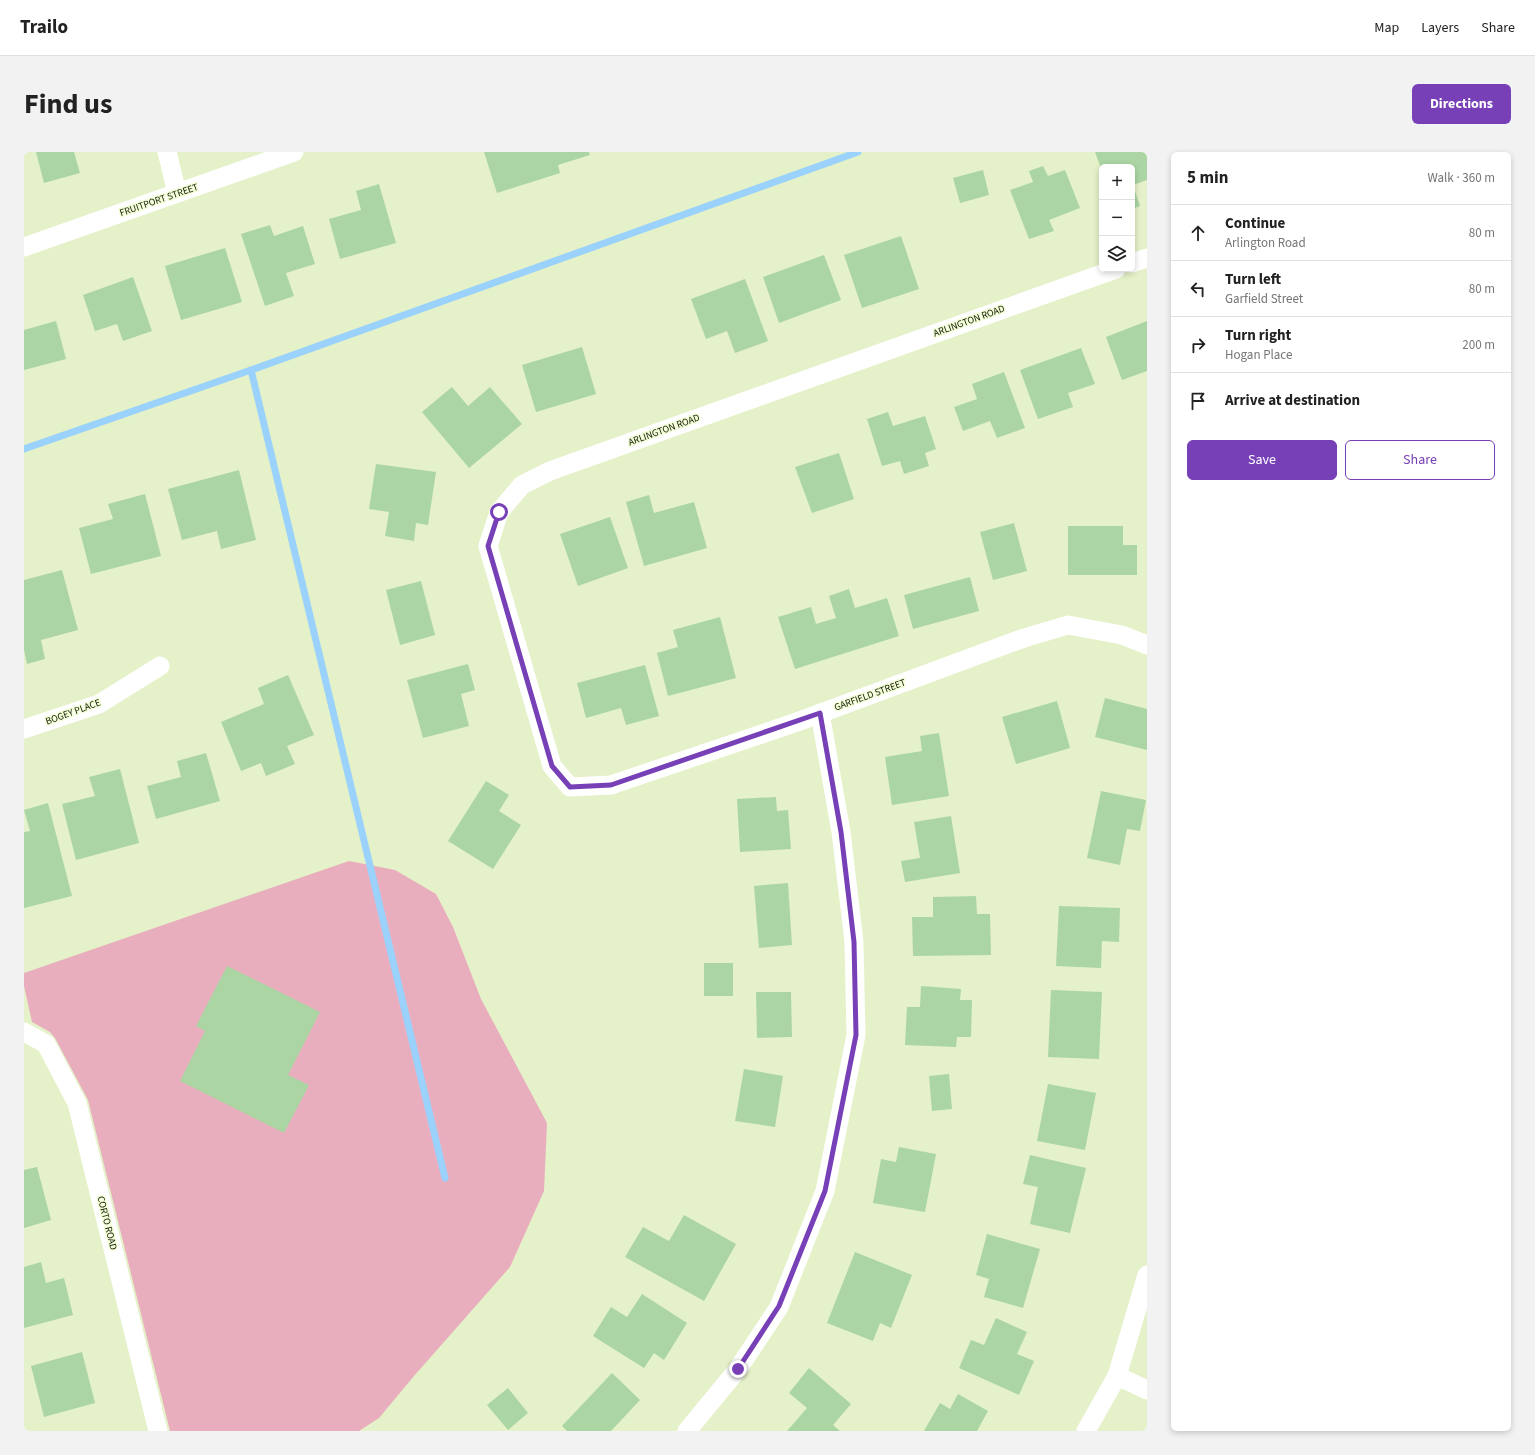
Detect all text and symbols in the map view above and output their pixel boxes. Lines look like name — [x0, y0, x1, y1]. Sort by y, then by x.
text: Trailo — [20, 14, 68, 41]
text: Map — [1374, 18, 1399, 38]
text: Layers — [1421, 18, 1459, 38]
text: Share — [1481, 18, 1515, 38]
text: Find us — [24, 84, 112, 124]
button: Directions — [1412, 84, 1511, 124]
map controls — [1099, 164, 1135, 272]
button: + — [1099, 164, 1135, 200]
text: 5 min — [1187, 166, 1228, 190]
text: Walk · 360 m — [1427, 169, 1495, 187]
street label: FRUITPORT STREET — [118, 180, 201, 220]
button: − — [1099, 200, 1135, 236]
text: Continue — [1225, 213, 1285, 234]
icon: ahead — [1187, 222, 1209, 244]
text: 80 m — [1469, 224, 1495, 242]
text: Arlington Road — [1225, 234, 1306, 252]
button: layers — [1099, 236, 1135, 272]
text: Turn left — [1225, 269, 1281, 290]
icon: left — [1187, 278, 1209, 300]
text: 80 m — [1469, 280, 1495, 298]
text: Garfield Street — [1225, 290, 1303, 308]
street label: ARLINGTON ROAD — [931, 302, 1007, 340]
text: Turn right — [1225, 325, 1291, 346]
icon: right — [1187, 334, 1209, 356]
text: 200 m — [1462, 336, 1495, 354]
text: Hogan Place — [1225, 346, 1292, 364]
icon: arrive — [1187, 390, 1209, 412]
text: Arrive at destination — [1225, 390, 1360, 411]
street label: ARLINGTON ROAD — [626, 411, 702, 449]
button: Save — [1187, 440, 1337, 480]
button: Share — [1345, 440, 1495, 480]
route start — [490, 503, 508, 521]
street label: GARFIELD STREET — [832, 675, 908, 714]
street label: BOGEY PLACE — [44, 696, 102, 728]
street label: CORTO ROAD — [94, 1195, 120, 1251]
route end — [729, 1360, 747, 1378]

